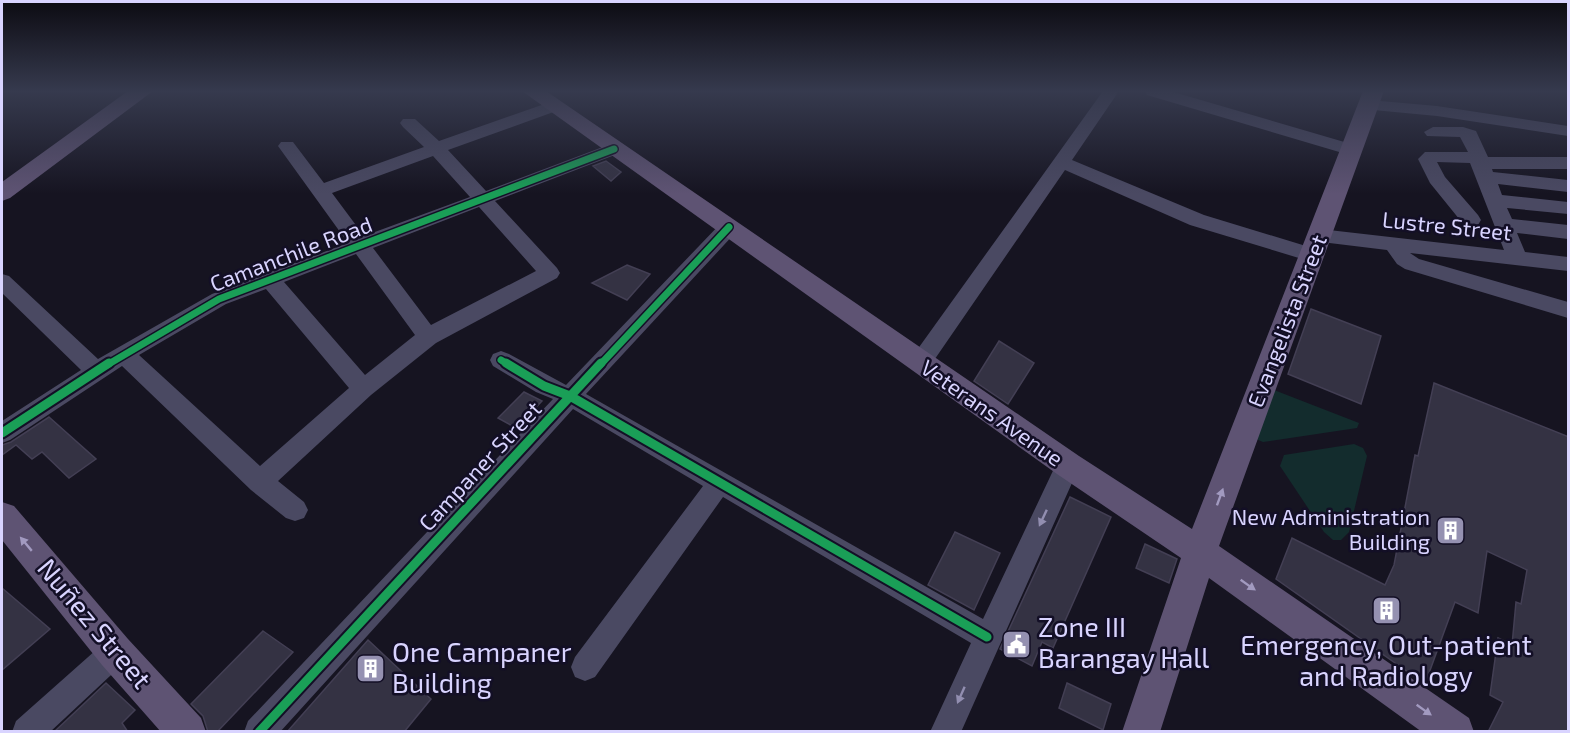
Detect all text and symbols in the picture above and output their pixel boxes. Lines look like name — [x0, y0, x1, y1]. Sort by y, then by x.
street label: Lustre Street — [1381, 205, 1513, 245]
street label: Camanchile Road — [206, 210, 375, 296]
street label: Evangelista Street — [1241, 231, 1331, 410]
street label: Veterans Avenue — [917, 353, 1069, 471]
street label: Campaner Street — [413, 395, 546, 536]
one-way arrow — [1216, 487, 1226, 505]
place label: New Administration Building — [1232, 503, 1430, 554]
one-way arrow — [1038, 510, 1047, 527]
building icon: New Administration Building — [1435, 514, 1467, 546]
one-way arrow — [19, 536, 32, 552]
street label: Nuñez Street — [32, 551, 159, 694]
one-way arrow — [1240, 579, 1256, 590]
building icon: Emergency, Out-patient and Radiology — [1370, 595, 1402, 627]
place label: Zone III Barangay Hall — [1038, 610, 1209, 674]
public building icon: Zone III Barangay Hall — [1001, 628, 1033, 660]
place label: Emergency, Out-patient and Radiology — [1240, 628, 1532, 692]
place label: One Campaner Building — [392, 635, 572, 699]
building icon: One Campaner Building — [355, 653, 387, 685]
one-way arrow — [956, 687, 966, 705]
one-way arrow — [1416, 704, 1432, 716]

